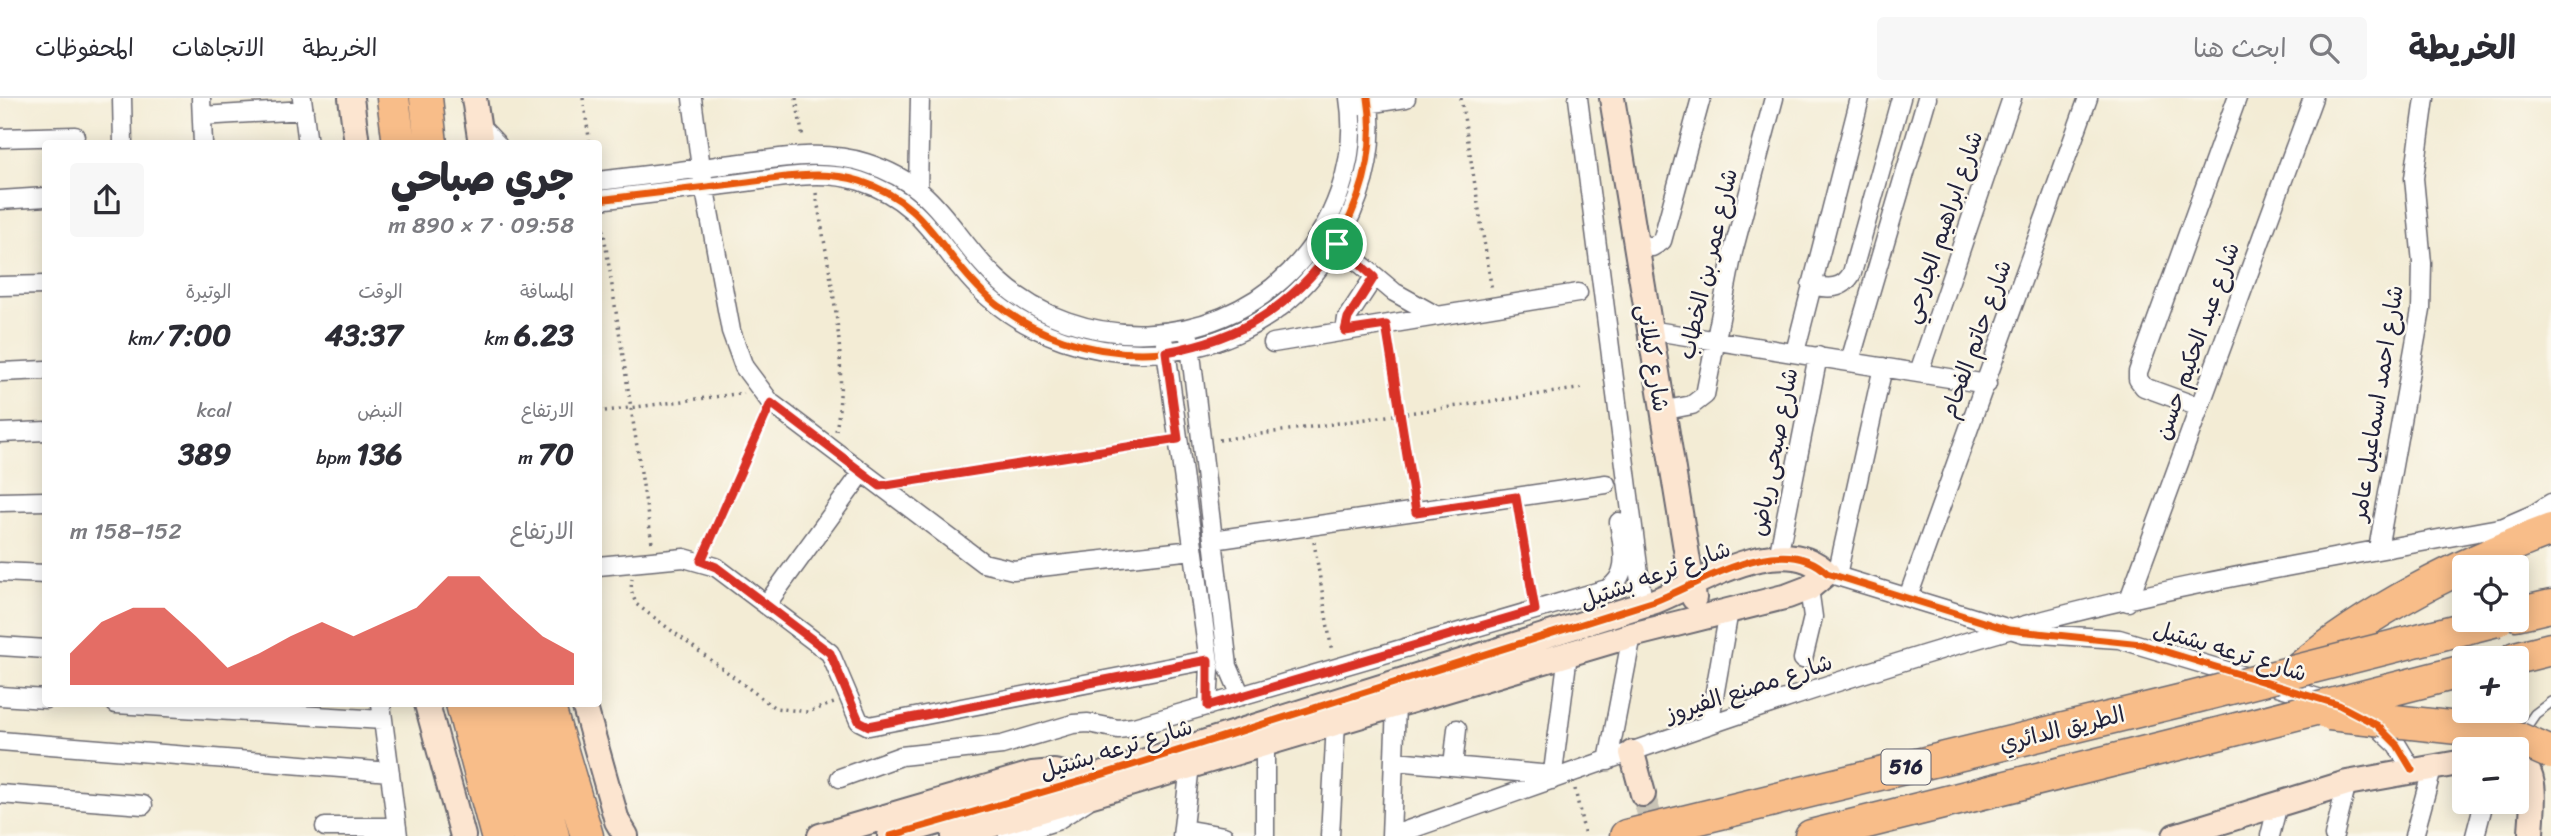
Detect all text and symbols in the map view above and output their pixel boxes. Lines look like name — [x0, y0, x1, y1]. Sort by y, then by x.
search box — [1877, 17, 2367, 80]
text: الخريطة — [2409, 19, 2516, 77]
text: ابحث هنا — [2193, 25, 2287, 71]
text: المحفوظات — [35, 27, 134, 69]
text: الاتجاهات — [172, 27, 265, 69]
text: الخريطة — [303, 27, 377, 69]
icon: search — [2305, 29, 2343, 67]
street label: شارع ابراهيم الجارحي — [1891, 125, 1995, 329]
text: جري صباحي — [391, 145, 574, 212]
button: share — [70, 163, 144, 237]
street label: شارع عمر بن الخطاب — [1666, 164, 1750, 364]
text: 09:58 · 7 × 890 m — [388, 205, 574, 246]
pin — [1307, 214, 1367, 274]
icon: arrive — [1318, 225, 1356, 263]
street label: شارع عبد الحكيم حسن — [2142, 236, 2252, 446]
street label: شارع حاتم الفحام — [1928, 254, 2024, 424]
text: الوتيرة — [185, 275, 231, 308]
text: الوقت — [358, 275, 403, 308]
text: المسافة — [520, 275, 574, 308]
street label: شارع احمد اسماعيل عامر — [2338, 282, 2416, 526]
street label: شارع كيلانى — [1624, 301, 1682, 415]
text: 7:00 — [167, 308, 231, 362]
text: 43:37 — [325, 308, 403, 362]
text: 6.23 — [514, 308, 574, 362]
text: /km — [128, 322, 167, 355]
text: km — [484, 322, 514, 355]
street label: شارع صبحى رياض — [1738, 364, 1810, 540]
text: kcal — [197, 394, 231, 427]
text: النبض — [357, 394, 403, 427]
text: الارتفاع — [521, 394, 574, 427]
text: 389 — [178, 427, 231, 481]
text: 136 — [356, 427, 403, 481]
text: 70 — [538, 427, 574, 481]
text: bpm — [316, 441, 356, 474]
text: m — [518, 441, 538, 474]
text: 152–158 m — [70, 511, 182, 552]
text: الارتفاع — [510, 511, 574, 552]
street label: شارع ترعه بشتيل — [1573, 529, 1737, 621]
map controls — [2452, 555, 2529, 814]
button: locate — [2452, 555, 2529, 632]
street label: شارع ترعه بشتيل — [2148, 608, 2312, 694]
street label: شارع مصنع الفيروز — [1658, 642, 1838, 735]
button: + — [2452, 646, 2529, 723]
street label: الطريق الدائري — [1995, 694, 2129, 764]
street label: شارع ترعه بشتيل — [1034, 706, 1198, 792]
button: − — [2452, 737, 2529, 814]
road number: 516 — [1882, 750, 1930, 784]

